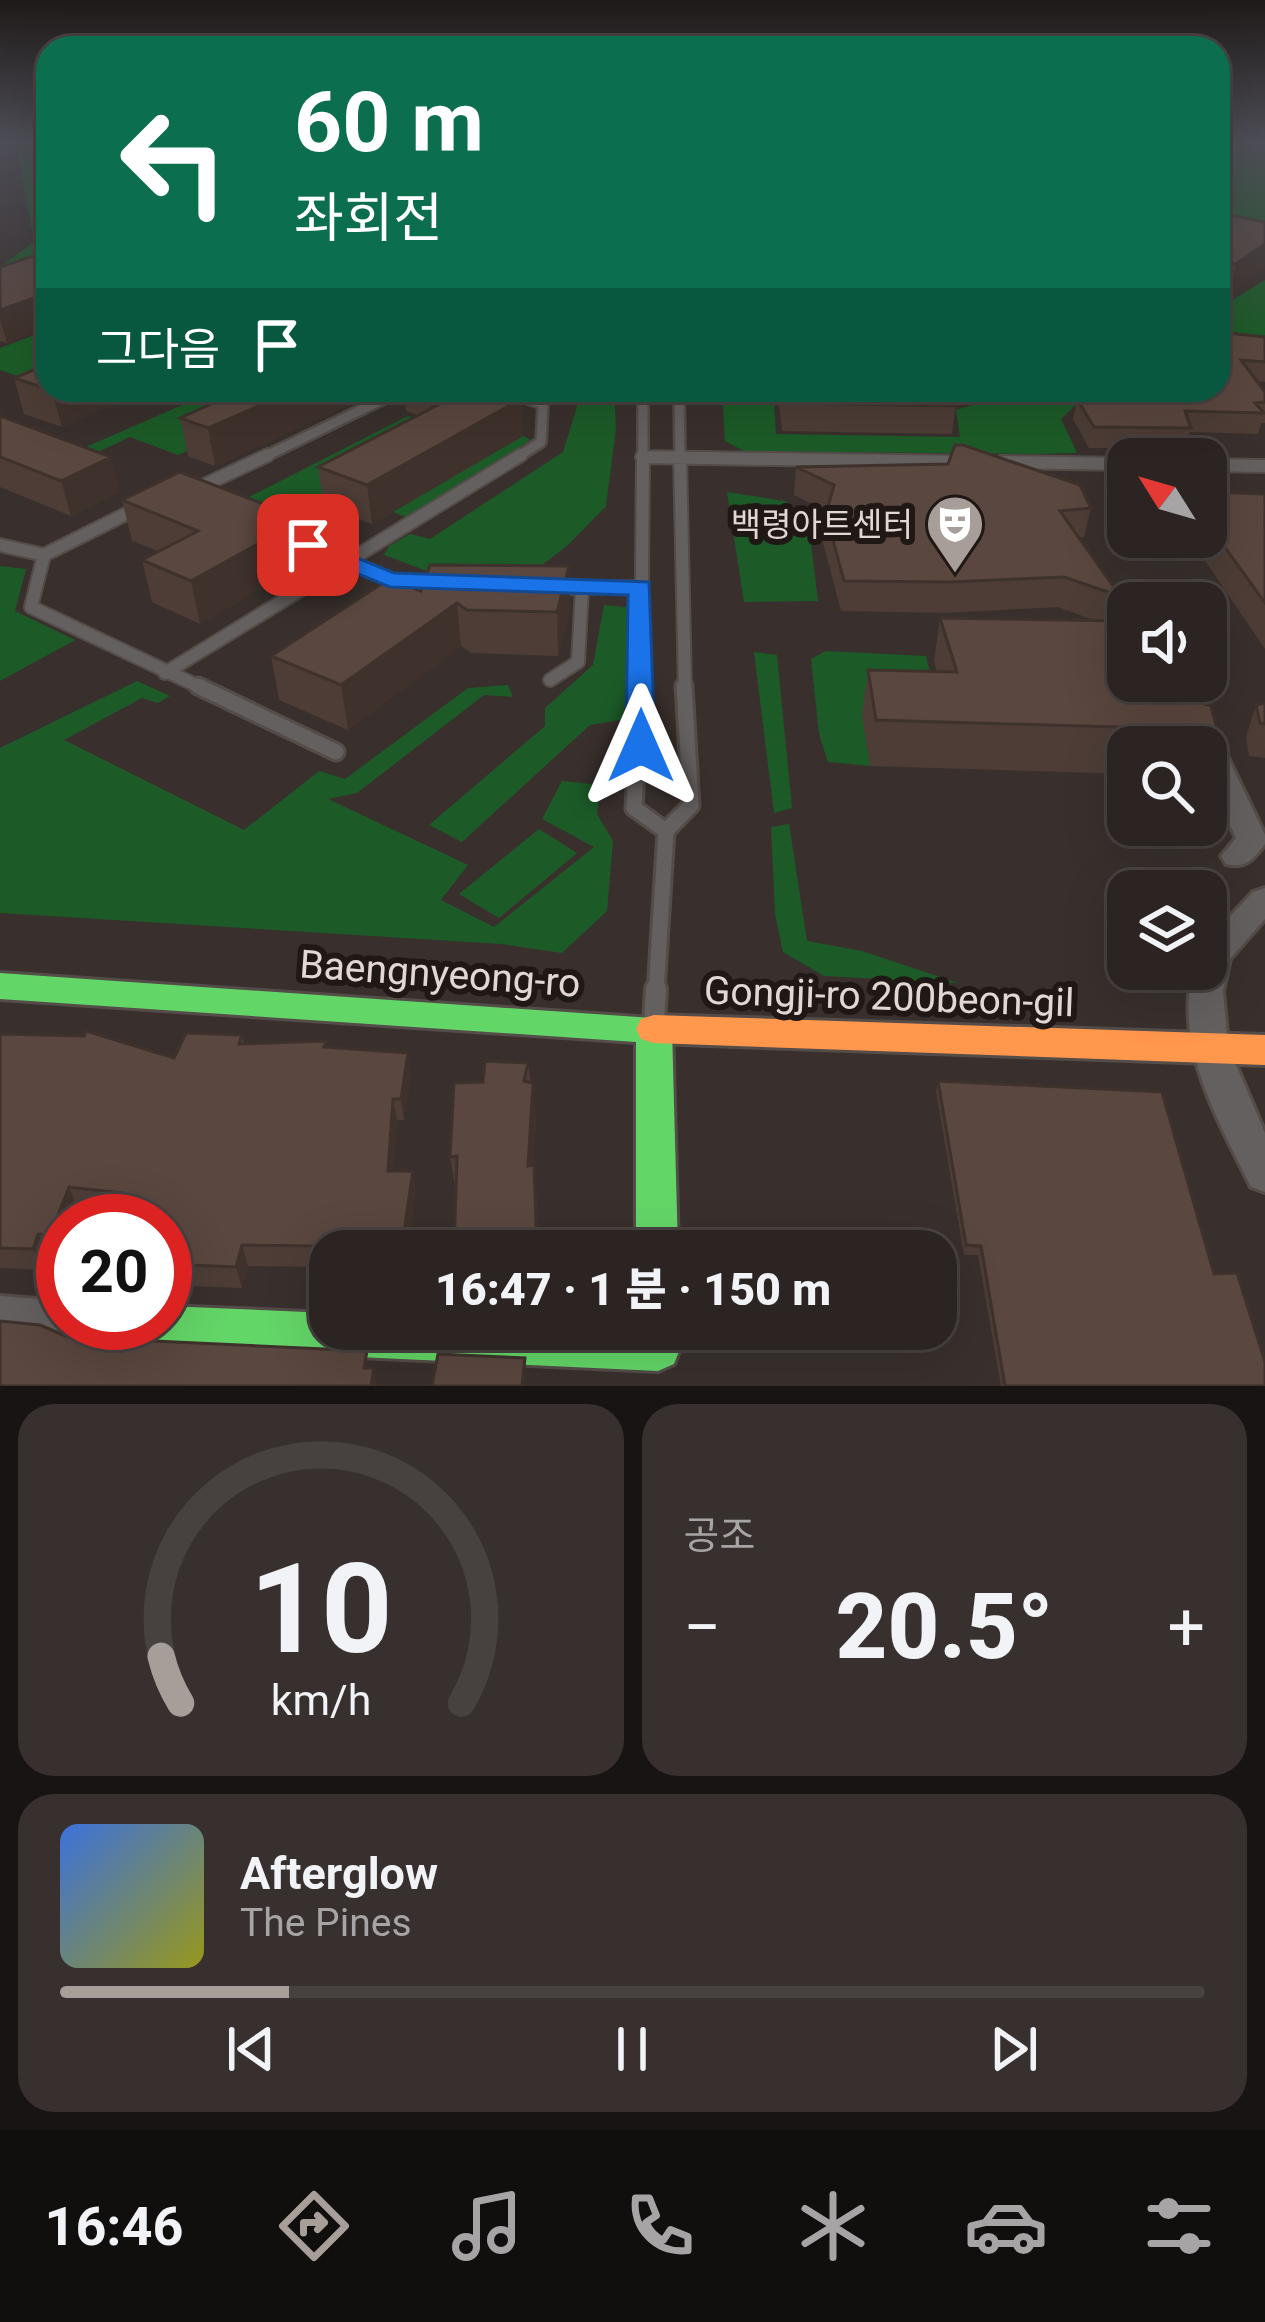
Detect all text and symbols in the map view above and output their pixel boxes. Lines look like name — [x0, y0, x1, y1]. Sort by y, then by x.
text: 60 m — [294, 73, 484, 172]
icon: left — [96, 84, 252, 240]
text: 좌회전 — [294, 187, 443, 250]
icon: arrive — [244, 312, 310, 378]
text: 그다음 — [96, 323, 220, 376]
north arrow — [1107, 438, 1227, 558]
map controls — [1107, 438, 1227, 990]
theatre icon: 백령아트센터 — [924, 493, 986, 575]
pin — [257, 494, 359, 596]
place label: 백령아트센터 — [731, 505, 913, 544]
icon: arrive — [275, 512, 341, 578]
button: sound — [1107, 582, 1227, 702]
position arrow — [578, 683, 704, 809]
button: search — [1107, 726, 1227, 846]
button: layers — [1107, 870, 1227, 990]
street label: Baengnyeong-ro — [298, 941, 582, 1007]
street label: Gongji-ro 200beon-gil — [703, 968, 1075, 1026]
speed limit sign: 20 — [36, 1194, 192, 1350]
text: 16:47 · 1 분 · 150 m — [435, 1263, 831, 1316]
text: 공조 — [684, 1513, 755, 1559]
text: 10 — [249, 1536, 392, 1682]
text: 20.5° — [836, 1575, 1053, 1680]
text: − — [684, 1589, 721, 1666]
text: + — [1168, 1589, 1205, 1666]
text: km/h — [270, 1675, 371, 1725]
text: Afterglow — [240, 1847, 438, 1900]
text: The Pines — [240, 1900, 412, 1946]
icon: previous — [218, 2016, 284, 2082]
icon: pause — [599, 2016, 665, 2082]
icon: next — [981, 2016, 1047, 2082]
icon: directions — [272, 2184, 356, 2268]
icon: music — [445, 2184, 529, 2268]
icon: phone — [618, 2184, 702, 2268]
icon: climate — [791, 2184, 875, 2268]
icon: car — [964, 2184, 1048, 2268]
icon: filters — [1137, 2184, 1221, 2268]
text: 16:46 — [44, 2195, 184, 2258]

